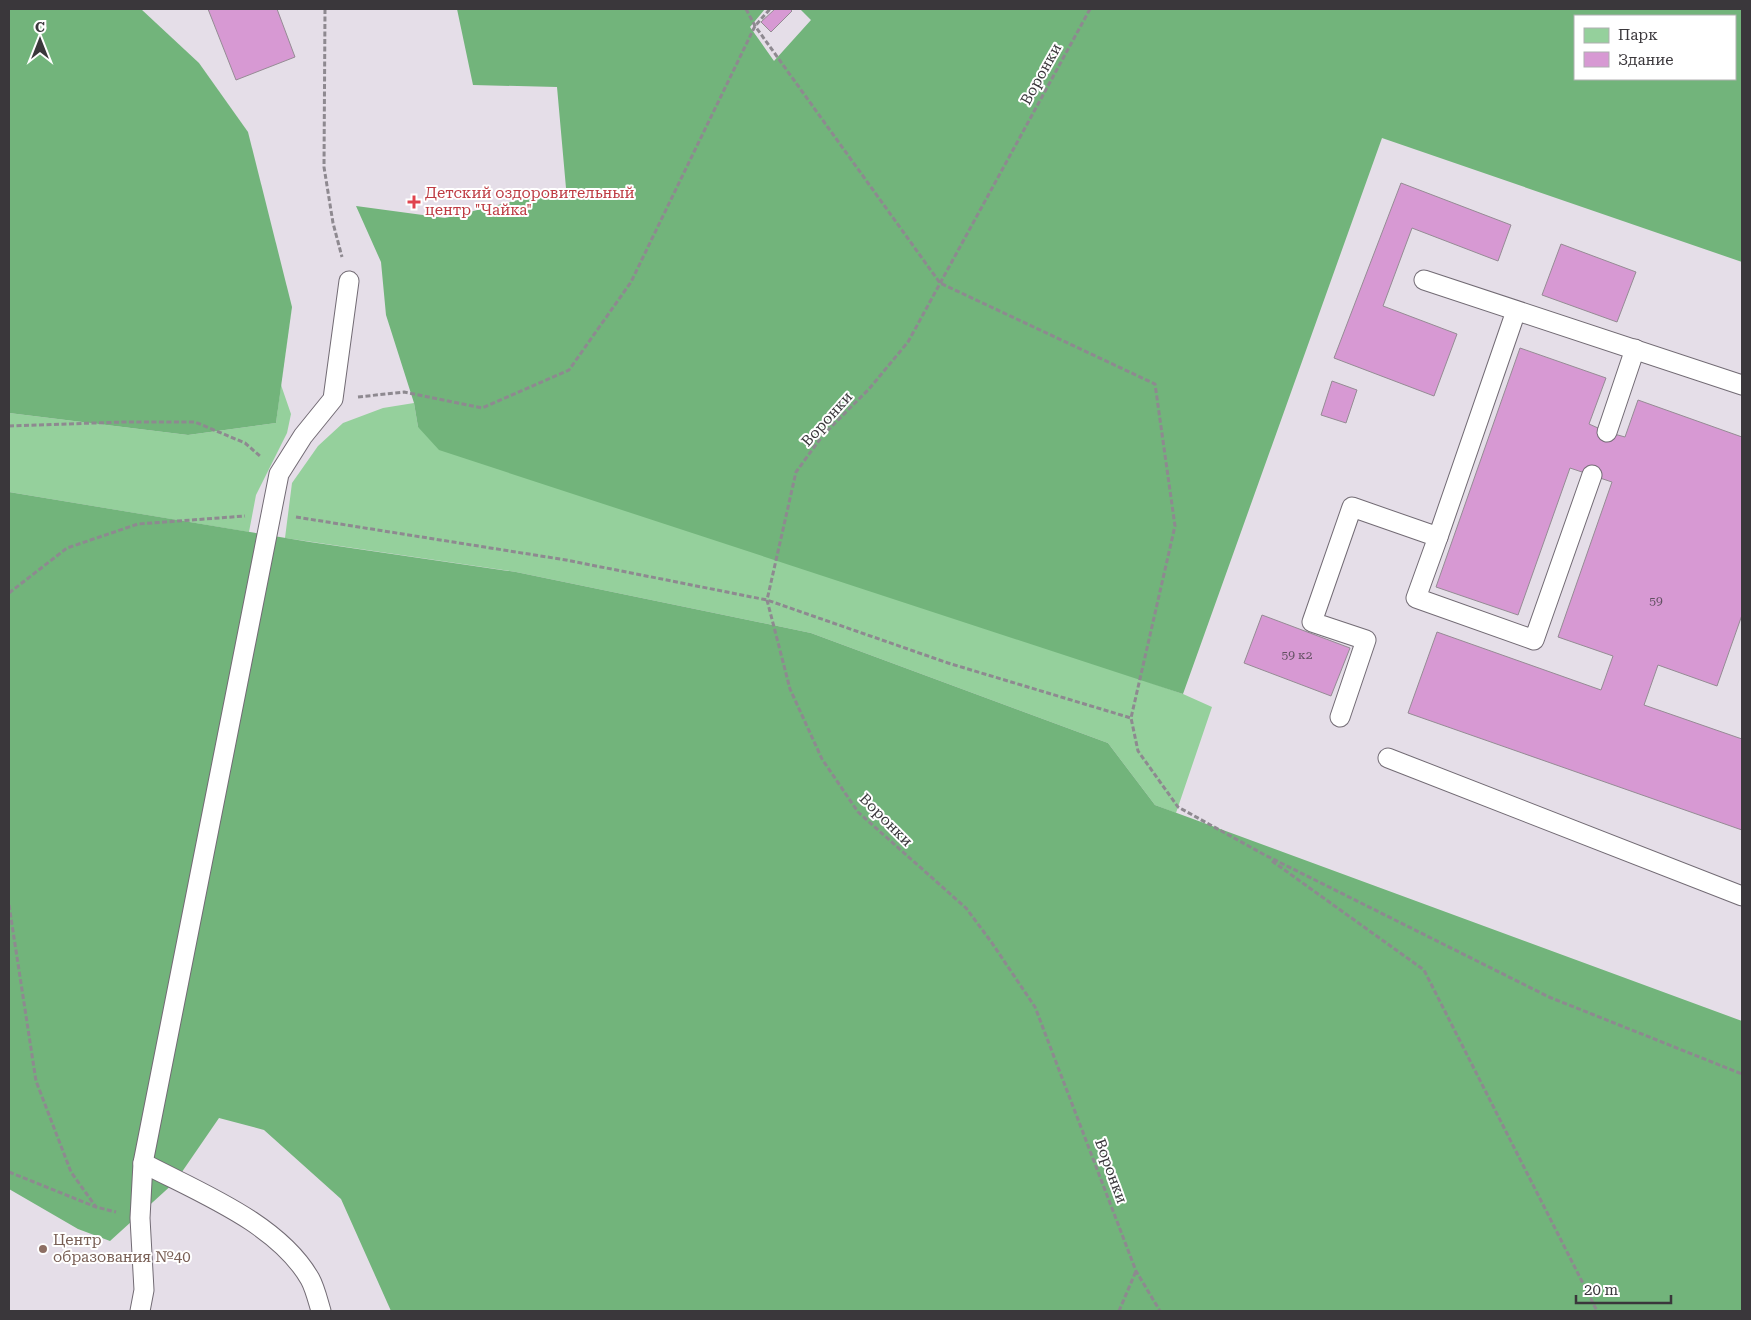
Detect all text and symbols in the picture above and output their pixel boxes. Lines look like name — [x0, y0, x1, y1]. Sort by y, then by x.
north arrow — [15, 15, 65, 65]
legend — [1574, 15, 1736, 80]
text: С — [35, 19, 45, 35]
text: Парк — [1618, 26, 1658, 44]
street label: Воронки — [1017, 40, 1065, 108]
text: Здание — [1618, 51, 1674, 69]
place label: Детский оздоровительный центр "Чайка" — [425, 184, 635, 219]
marker: Детский оздоровительный центр "Чайка" — [407, 195, 421, 209]
street label: Воронки — [798, 388, 856, 450]
house number: 59 — [1649, 594, 1663, 608]
house number: 59 к2 — [1282, 648, 1313, 662]
street label: Воронки — [856, 790, 916, 850]
street label: Воронки — [1091, 1136, 1131, 1206]
place label: Центр образования №40 — [53, 1231, 191, 1266]
marker: Центр образования №40 — [37, 1243, 49, 1255]
scale bar — [1576, 1272, 1671, 1304]
text: 20 m — [1584, 1281, 1619, 1299]

